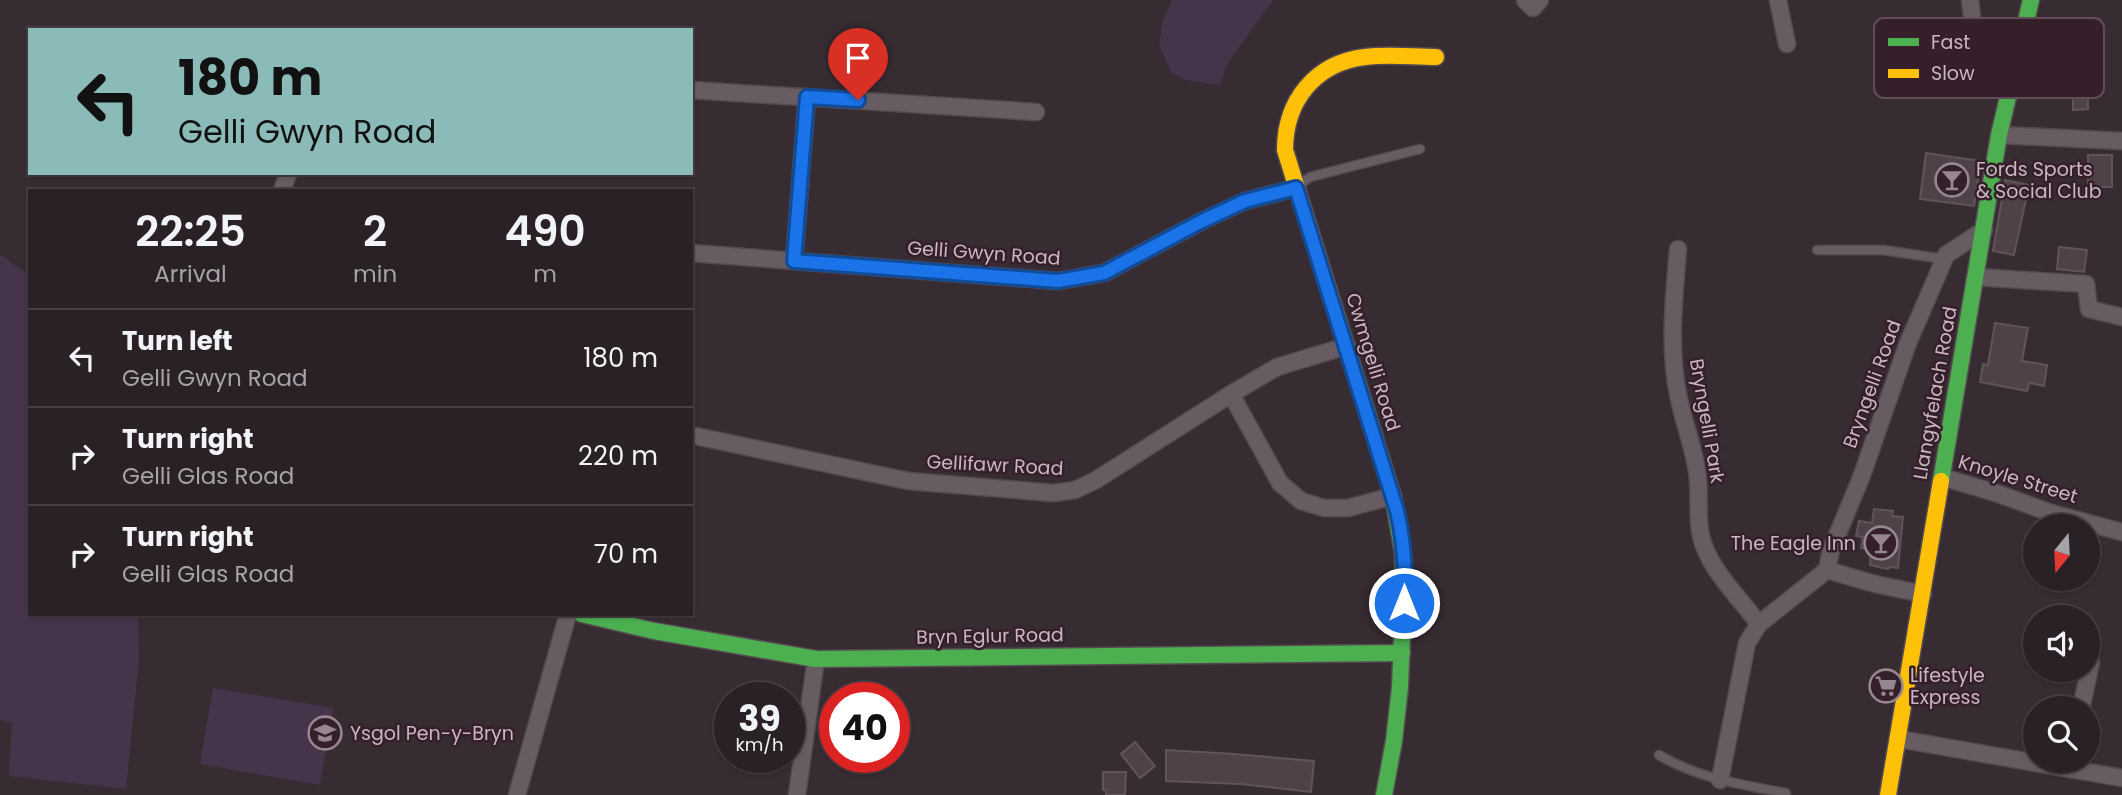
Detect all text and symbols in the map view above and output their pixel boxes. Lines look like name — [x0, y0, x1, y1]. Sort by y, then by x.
legend — [1874, 18, 2104, 98]
pin — [828, 28, 888, 100]
text: Fast — [1931, 29, 1970, 56]
icon: arrive — [839, 39, 877, 77]
text: 180 m — [178, 44, 322, 112]
icon: left — [63, 56, 154, 147]
text: Slow — [1931, 60, 1975, 87]
text: Gelli Gwyn Road — [178, 109, 436, 154]
place label: Fords Sports & Social Club — [1976, 156, 2102, 205]
bar icon: Fords Sports & Social Club — [1933, 161, 1971, 199]
text: 22:25 — [135, 202, 246, 261]
text: 2 — [363, 202, 387, 261]
text: 490 — [504, 202, 586, 261]
street label: Gelli Gwyn Road — [907, 234, 1061, 272]
text: Arrival — [154, 258, 227, 290]
text: min — [353, 258, 397, 290]
text: m — [533, 258, 557, 290]
street label: Cwmgelli Road — [1339, 290, 1407, 434]
street label: Llangyfelach Road — [1906, 304, 1964, 482]
street label: Bryngelli Road — [1836, 316, 1908, 452]
text: Turn left — [122, 323, 233, 359]
icon: left — [63, 339, 101, 377]
text: 180 m — [583, 340, 658, 376]
street label: Bryngelli Park — [1683, 357, 1731, 486]
text: Gelli Gwyn Road — [122, 362, 308, 394]
text: Turn right — [122, 421, 254, 457]
icon: right — [63, 437, 101, 475]
text: 220 m — [578, 438, 658, 474]
street label: Gellifawr Road — [926, 448, 1064, 482]
street label: Knoyle Street — [1955, 448, 2081, 510]
text: Gelli Glas Road — [122, 460, 294, 492]
north arrow — [2023, 514, 2100, 592]
map controls — [2023, 514, 2100, 773]
text: Turn right — [122, 519, 254, 555]
bar icon: The Eagle Inn — [1862, 524, 1900, 562]
place label: The Eagle Inn — [1731, 530, 1856, 557]
icon: right — [63, 535, 101, 573]
text: 70 m — [594, 536, 658, 572]
text: Gelli Glas Road — [122, 558, 294, 590]
position arrow — [1367, 566, 1441, 640]
button: sound — [2023, 605, 2100, 682]
street label: Bryn Eglur Road — [916, 621, 1064, 651]
place label: Lifestyle Express — [1910, 662, 1985, 711]
supermarket icon: Lifestyle Express — [1867, 667, 1905, 705]
speed limit sign: 40 — [819, 682, 910, 773]
text: 39 — [738, 694, 781, 743]
button: search — [2023, 696, 2100, 773]
school or university icon: Ysgol Pen-y-Bryn — [306, 714, 344, 752]
place label: Ysgol Pen-y-Bryn — [350, 720, 514, 747]
text: km/h — [736, 732, 783, 757]

